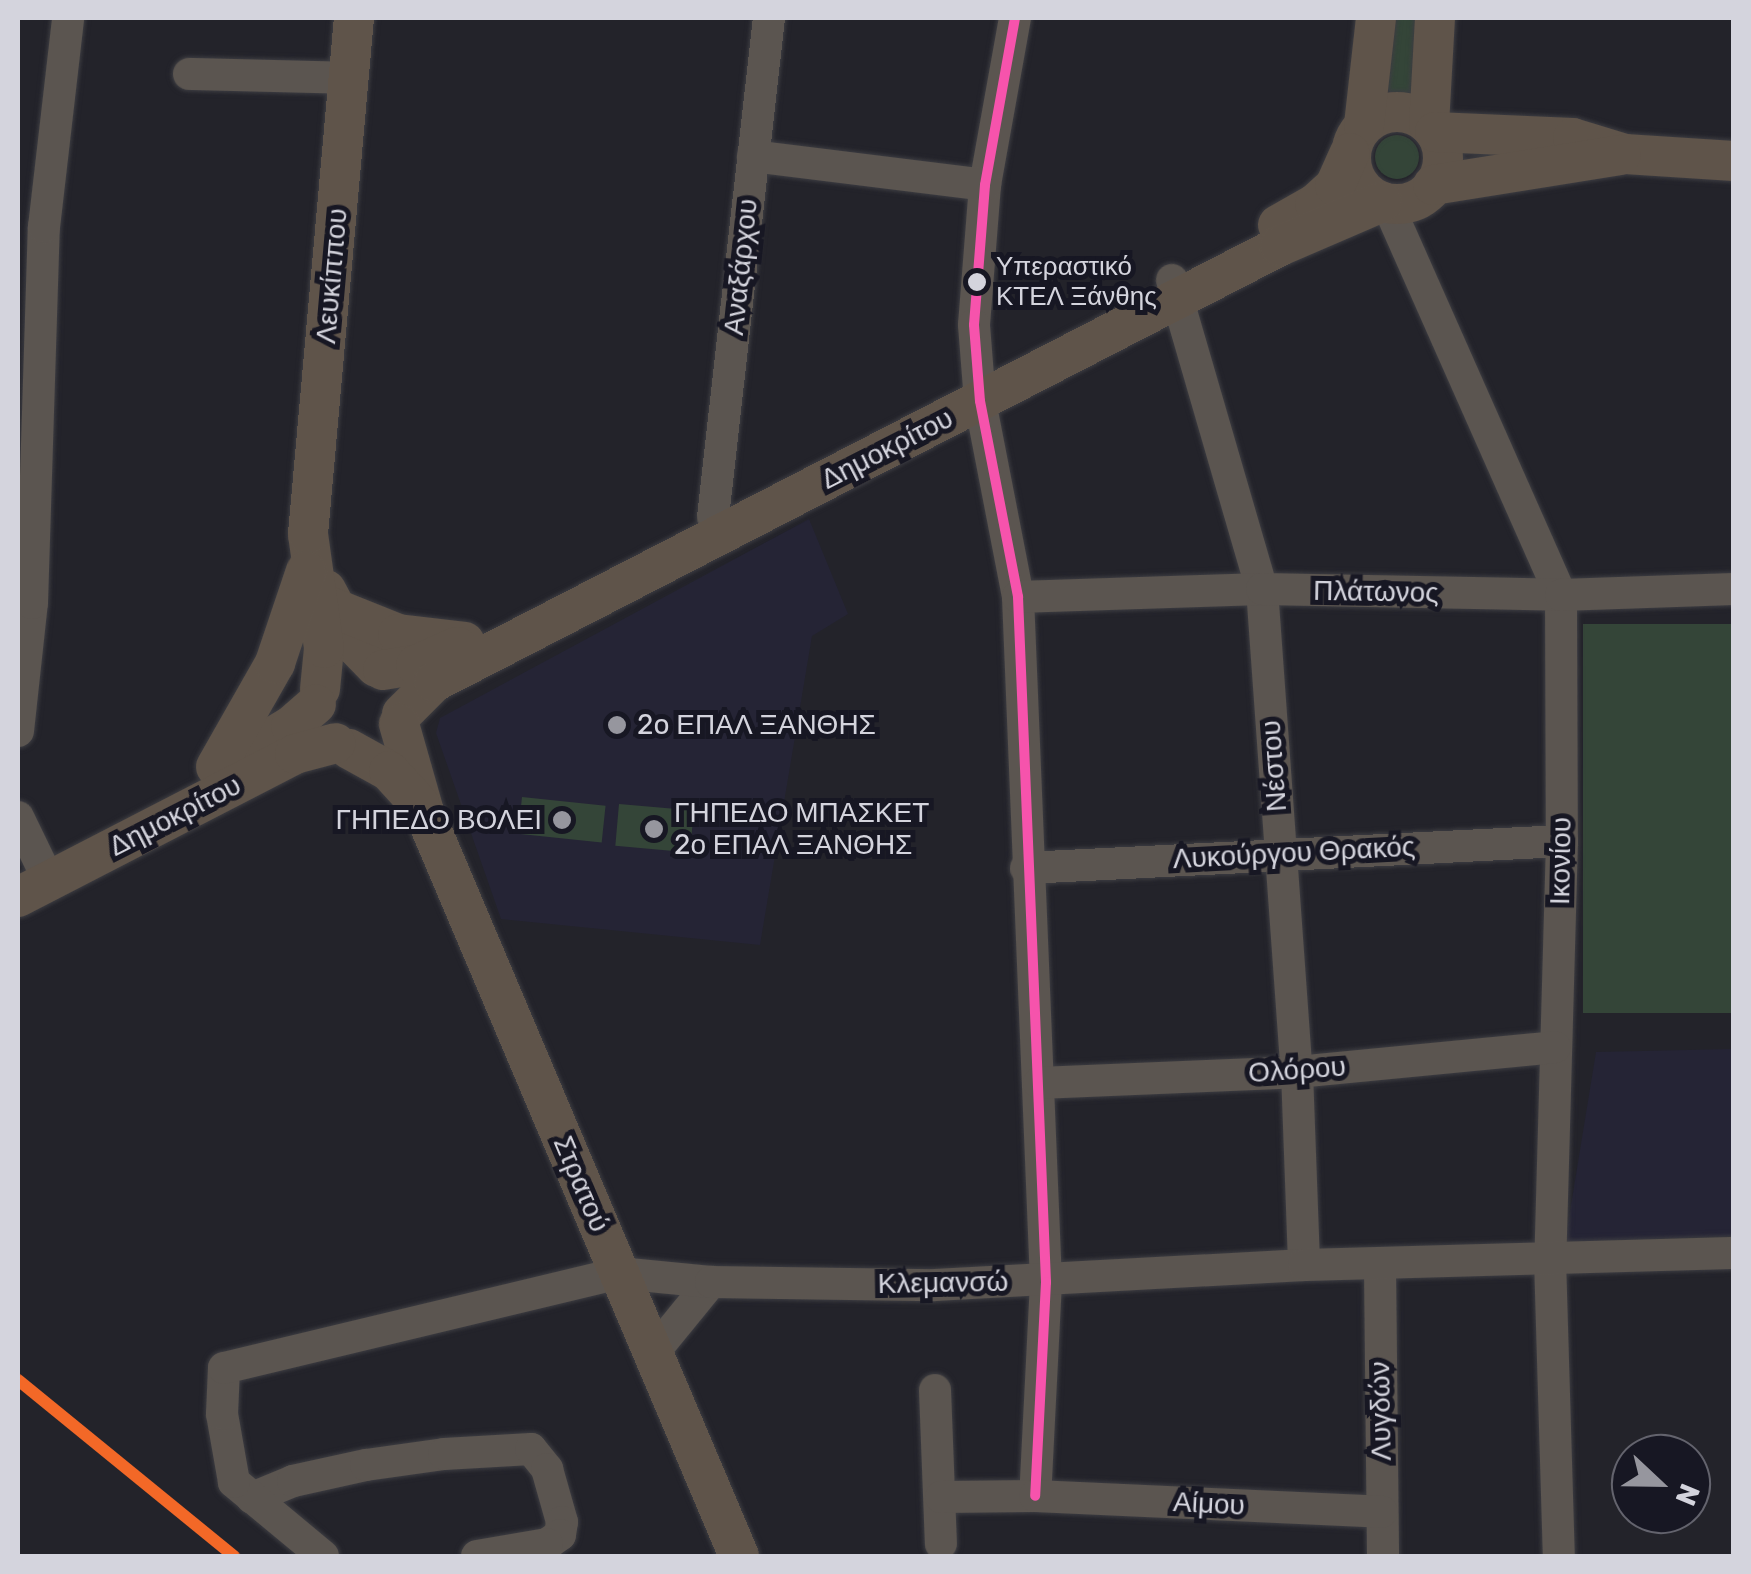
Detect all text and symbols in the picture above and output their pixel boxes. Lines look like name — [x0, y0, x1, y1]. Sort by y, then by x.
street label: Αναξάρχου — [717, 197, 765, 337]
street label: Λευκίππου — [309, 207, 355, 345]
place label: Υπεραστικό ΚΤΕΛ Ξάνθης — [996, 251, 1157, 312]
marker: Υπεραστικό ΚΤΕΛ Ξάνθης — [967, 272, 987, 292]
street label: Δημοκρίτου — [815, 401, 959, 497]
street label: Πλάτωνος — [1313, 574, 1439, 610]
place label: 2o ΕΠΑΛ ΞΑΝΘΗΣ — [637, 708, 876, 742]
marker: 2o ΕΠΑΛ ΞΑΝΘΗΣ — [606, 714, 628, 736]
street label: Νέστου — [1254, 719, 1294, 813]
street label: Δημοκρίτου — [103, 768, 247, 864]
place label: ΓΗΠΕΔΟ ΜΠΑΣΚΕΤ 2ο ΕΠΑΛ ΞΑΝΘΗΣ — [674, 796, 929, 862]
place label: ΓΗΠΕΔΟ ΒΟΛΕΙ — [336, 803, 542, 837]
marker: ΓΗΠΕΔΟ ΒΟΛΕΙ — [551, 809, 573, 831]
street label: Ικονίου — [1543, 817, 1579, 905]
marker: ΓΗΠΕΔΟ ΜΠΑΣΚΕΤ 2ο ΕΠΑΛ ΞΑΝΘΗΣ — [643, 818, 665, 840]
street label: Λυκούργου Θρακός — [1172, 830, 1416, 876]
street label: Ολόρου — [1247, 1050, 1347, 1090]
street label: Στρατού — [546, 1131, 616, 1237]
street label: Κλεμανσώ — [877, 1265, 1009, 1301]
street label: Λυγδών — [1363, 1361, 1399, 1461]
north arrow — [1611, 1434, 1711, 1534]
text: N — [1668, 1479, 1706, 1510]
street label: Αίμου — [1172, 1485, 1246, 1523]

